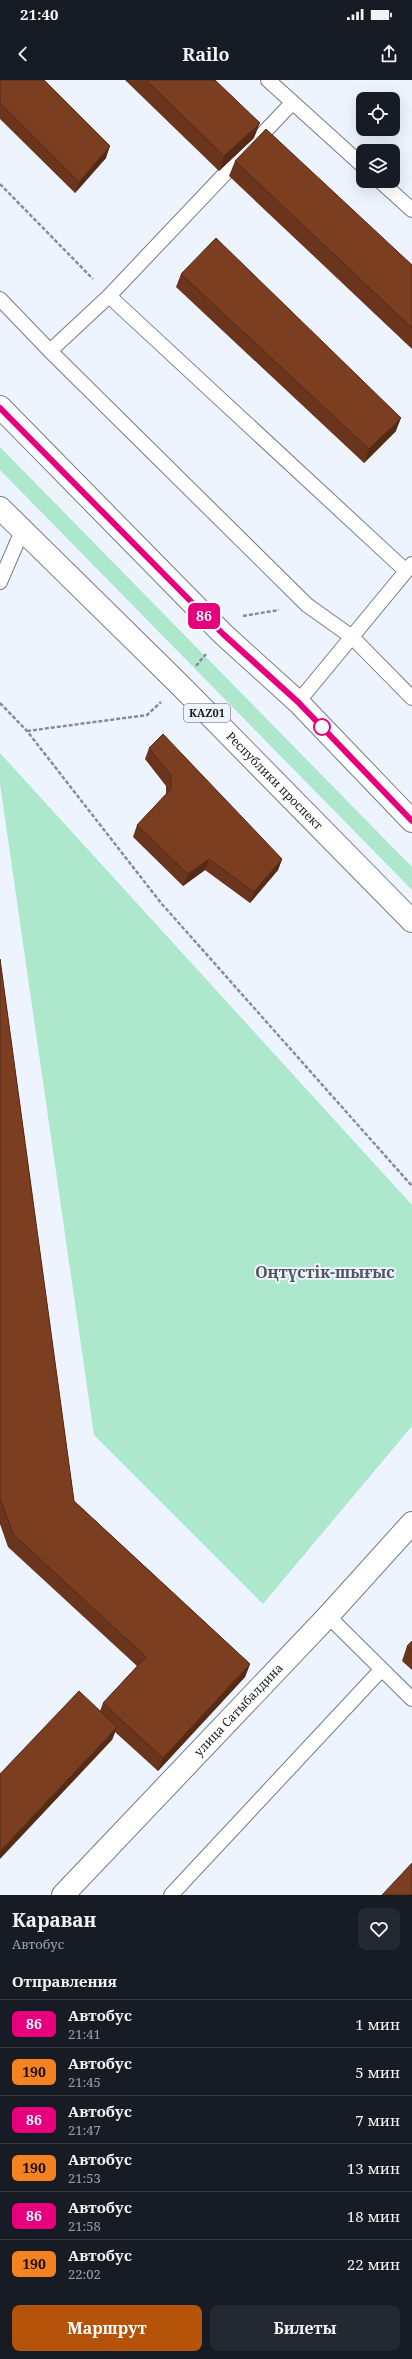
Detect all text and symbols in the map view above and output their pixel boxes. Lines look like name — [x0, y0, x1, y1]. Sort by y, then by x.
text: 21:40 — [20, 4, 58, 24]
text: Railo — [182, 42, 230, 66]
icon: back — [12, 43, 34, 65]
icon: share — [378, 43, 400, 65]
map controls — [356, 92, 400, 188]
button: locate — [356, 92, 400, 136]
button: layers — [356, 144, 400, 188]
line badge: 86 — [186, 603, 222, 629]
text: 86 — [196, 606, 212, 625]
road number: KАZ01 — [184, 704, 230, 722]
unlabelled marker — [313, 718, 331, 736]
street label: Республики проспект — [223, 728, 327, 834]
district label: Оңтүстік-шығыс — [255, 1261, 395, 1283]
street label: улица Сатыбалдина — [190, 1659, 287, 1760]
text: Караван — [12, 1907, 96, 1933]
button: heart — [358, 1908, 400, 1950]
text: Автобус — [12, 1935, 64, 1953]
text: Отправления — [12, 1971, 117, 1991]
text: Автобус — [68, 2005, 132, 2025]
text: 86 — [26, 2014, 42, 2033]
text: 1 мин — [355, 2014, 400, 2034]
text: 21:41 — [68, 2025, 101, 2043]
text: Автобус — [68, 2053, 132, 2073]
text: 190 — [22, 2062, 46, 2081]
text: 5 мин — [355, 2062, 400, 2082]
text: 21:45 — [68, 2073, 101, 2091]
text: Автобус — [68, 2101, 132, 2121]
text: 86 — [26, 2110, 42, 2129]
text: 7 мин — [355, 2110, 400, 2130]
text: 21:47 — [68, 2121, 101, 2139]
text: Автобус — [68, 2149, 132, 2169]
text: 190 — [22, 2158, 46, 2177]
text: 13 мин — [347, 2158, 400, 2178]
text: 21:53 — [68, 2169, 101, 2187]
text: Автобус — [68, 2197, 132, 2217]
text: 86 — [26, 2206, 42, 2225]
text: 18 мин — [347, 2206, 400, 2226]
text: 21:58 — [68, 2217, 101, 2235]
text: Автобус — [68, 2245, 132, 2265]
text: 190 — [22, 2254, 46, 2273]
text: 22 мин — [347, 2254, 400, 2274]
text: 22:02 — [68, 2265, 101, 2283]
button: Маршрут — [12, 2305, 202, 2351]
button: Билеты — [210, 2305, 400, 2351]

